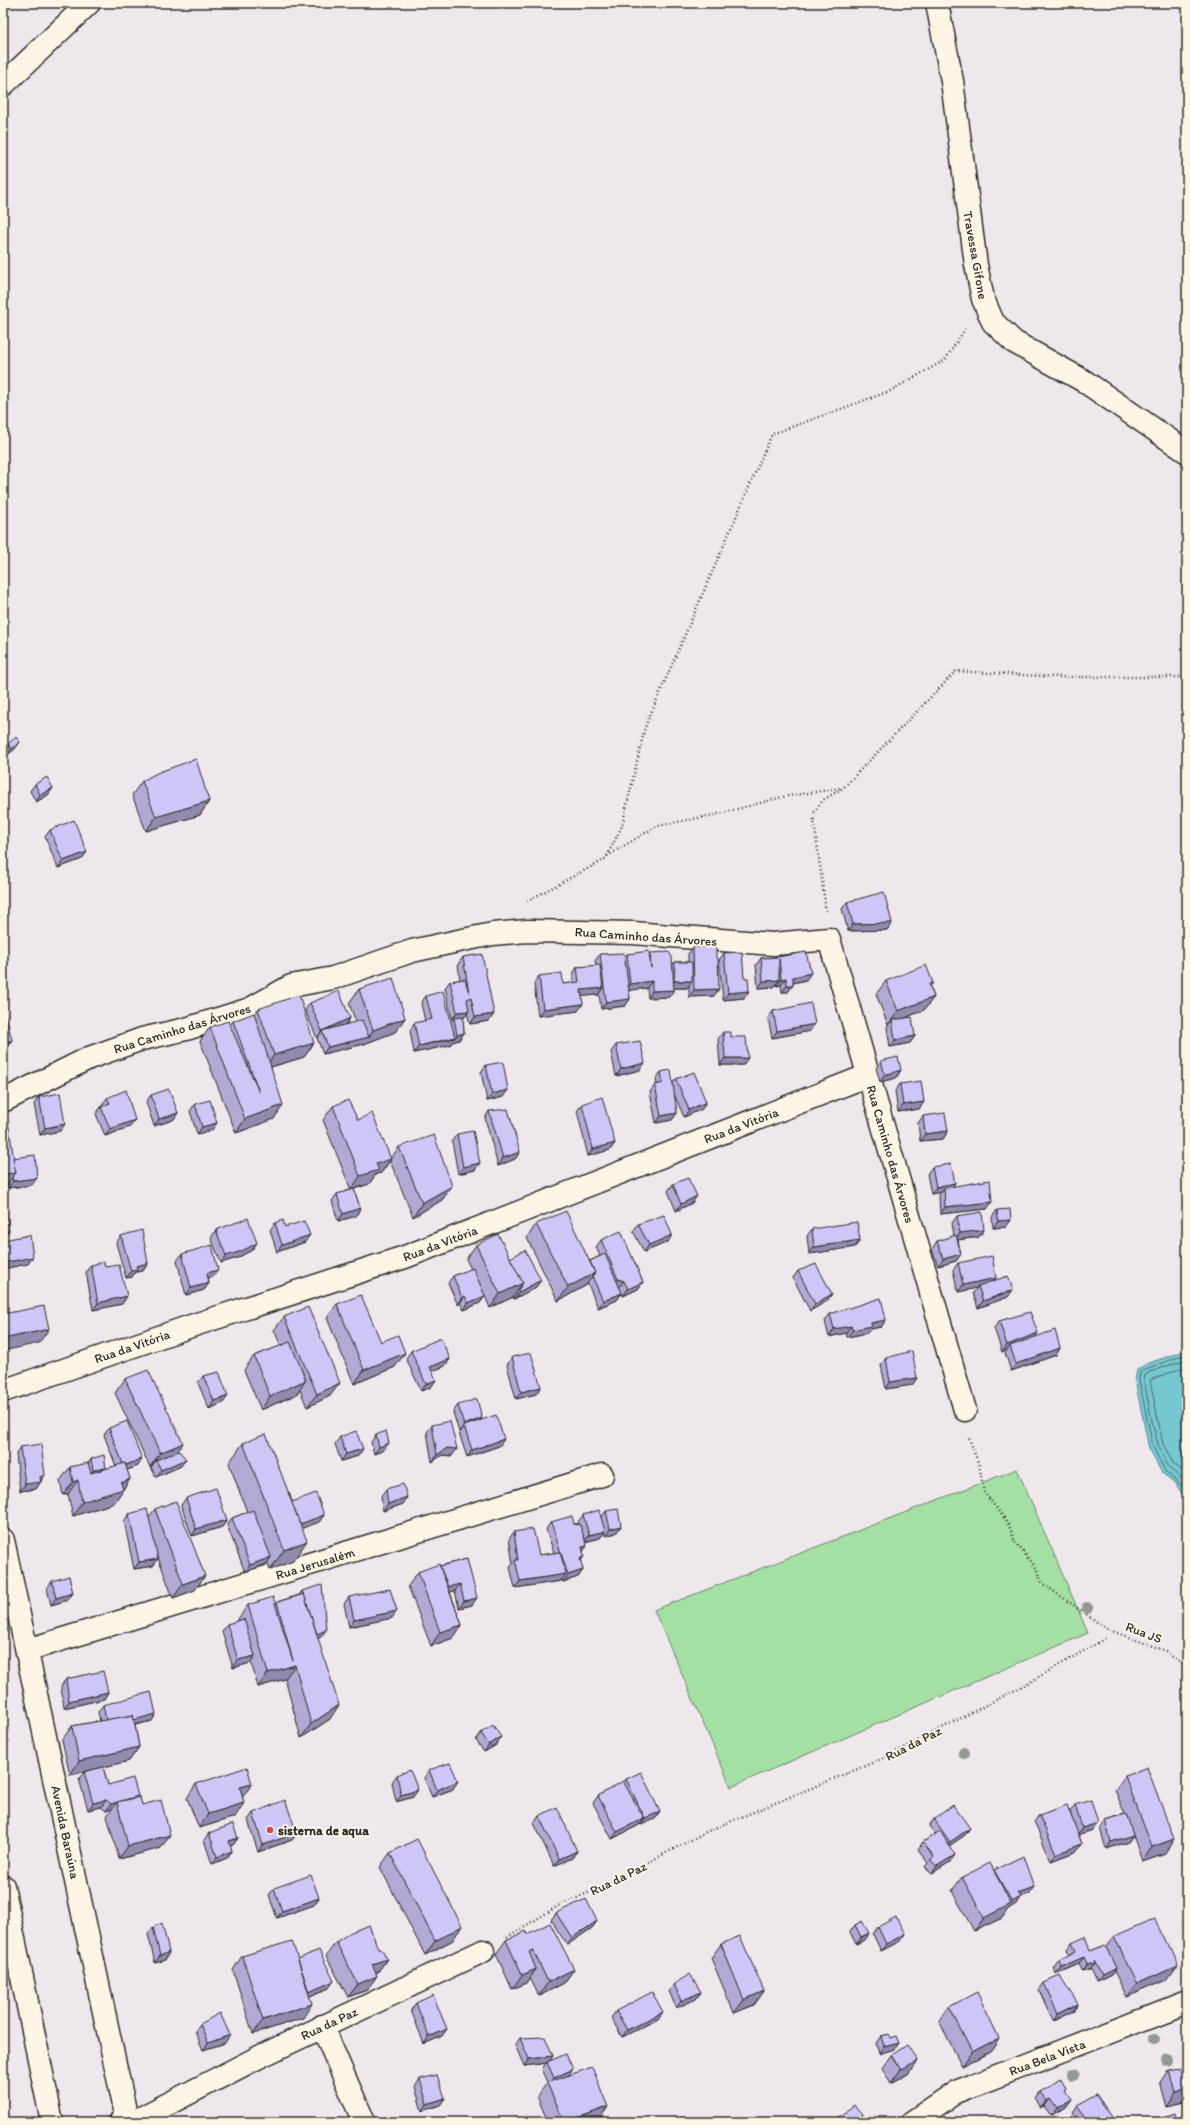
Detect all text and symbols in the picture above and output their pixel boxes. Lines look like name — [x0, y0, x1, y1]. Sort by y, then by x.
street label: Travessa Gifone — [960, 210, 991, 300]
street label: Rua Caminho das Árvores — [574, 924, 718, 949]
street label: Rua Caminho das Árvores — [112, 1000, 253, 1057]
street label: Rua Caminho das Árvores — [864, 1083, 917, 1225]
street label: Rua da Vitória — [702, 1104, 781, 1147]
street label: Rua da Vitória — [401, 1222, 480, 1265]
street label: Rua da Vitória — [92, 1326, 172, 1366]
street label: Rua Jerusalém — [274, 1544, 357, 1583]
street label: Rua JS — [1124, 1619, 1164, 1646]
street label: Rua da Paz — [883, 1723, 944, 1764]
street label: Avenida Baraúna — [48, 1784, 83, 1880]
place label: sisterna de aqua — [278, 1823, 369, 1839]
marker: sisterna de aqua — [265, 1825, 275, 1835]
street label: Rua da Paz — [588, 1858, 649, 1899]
street label: Rua da Paz — [298, 2004, 360, 2043]
street label: Rua Bela Vista — [1007, 2036, 1088, 2079]

